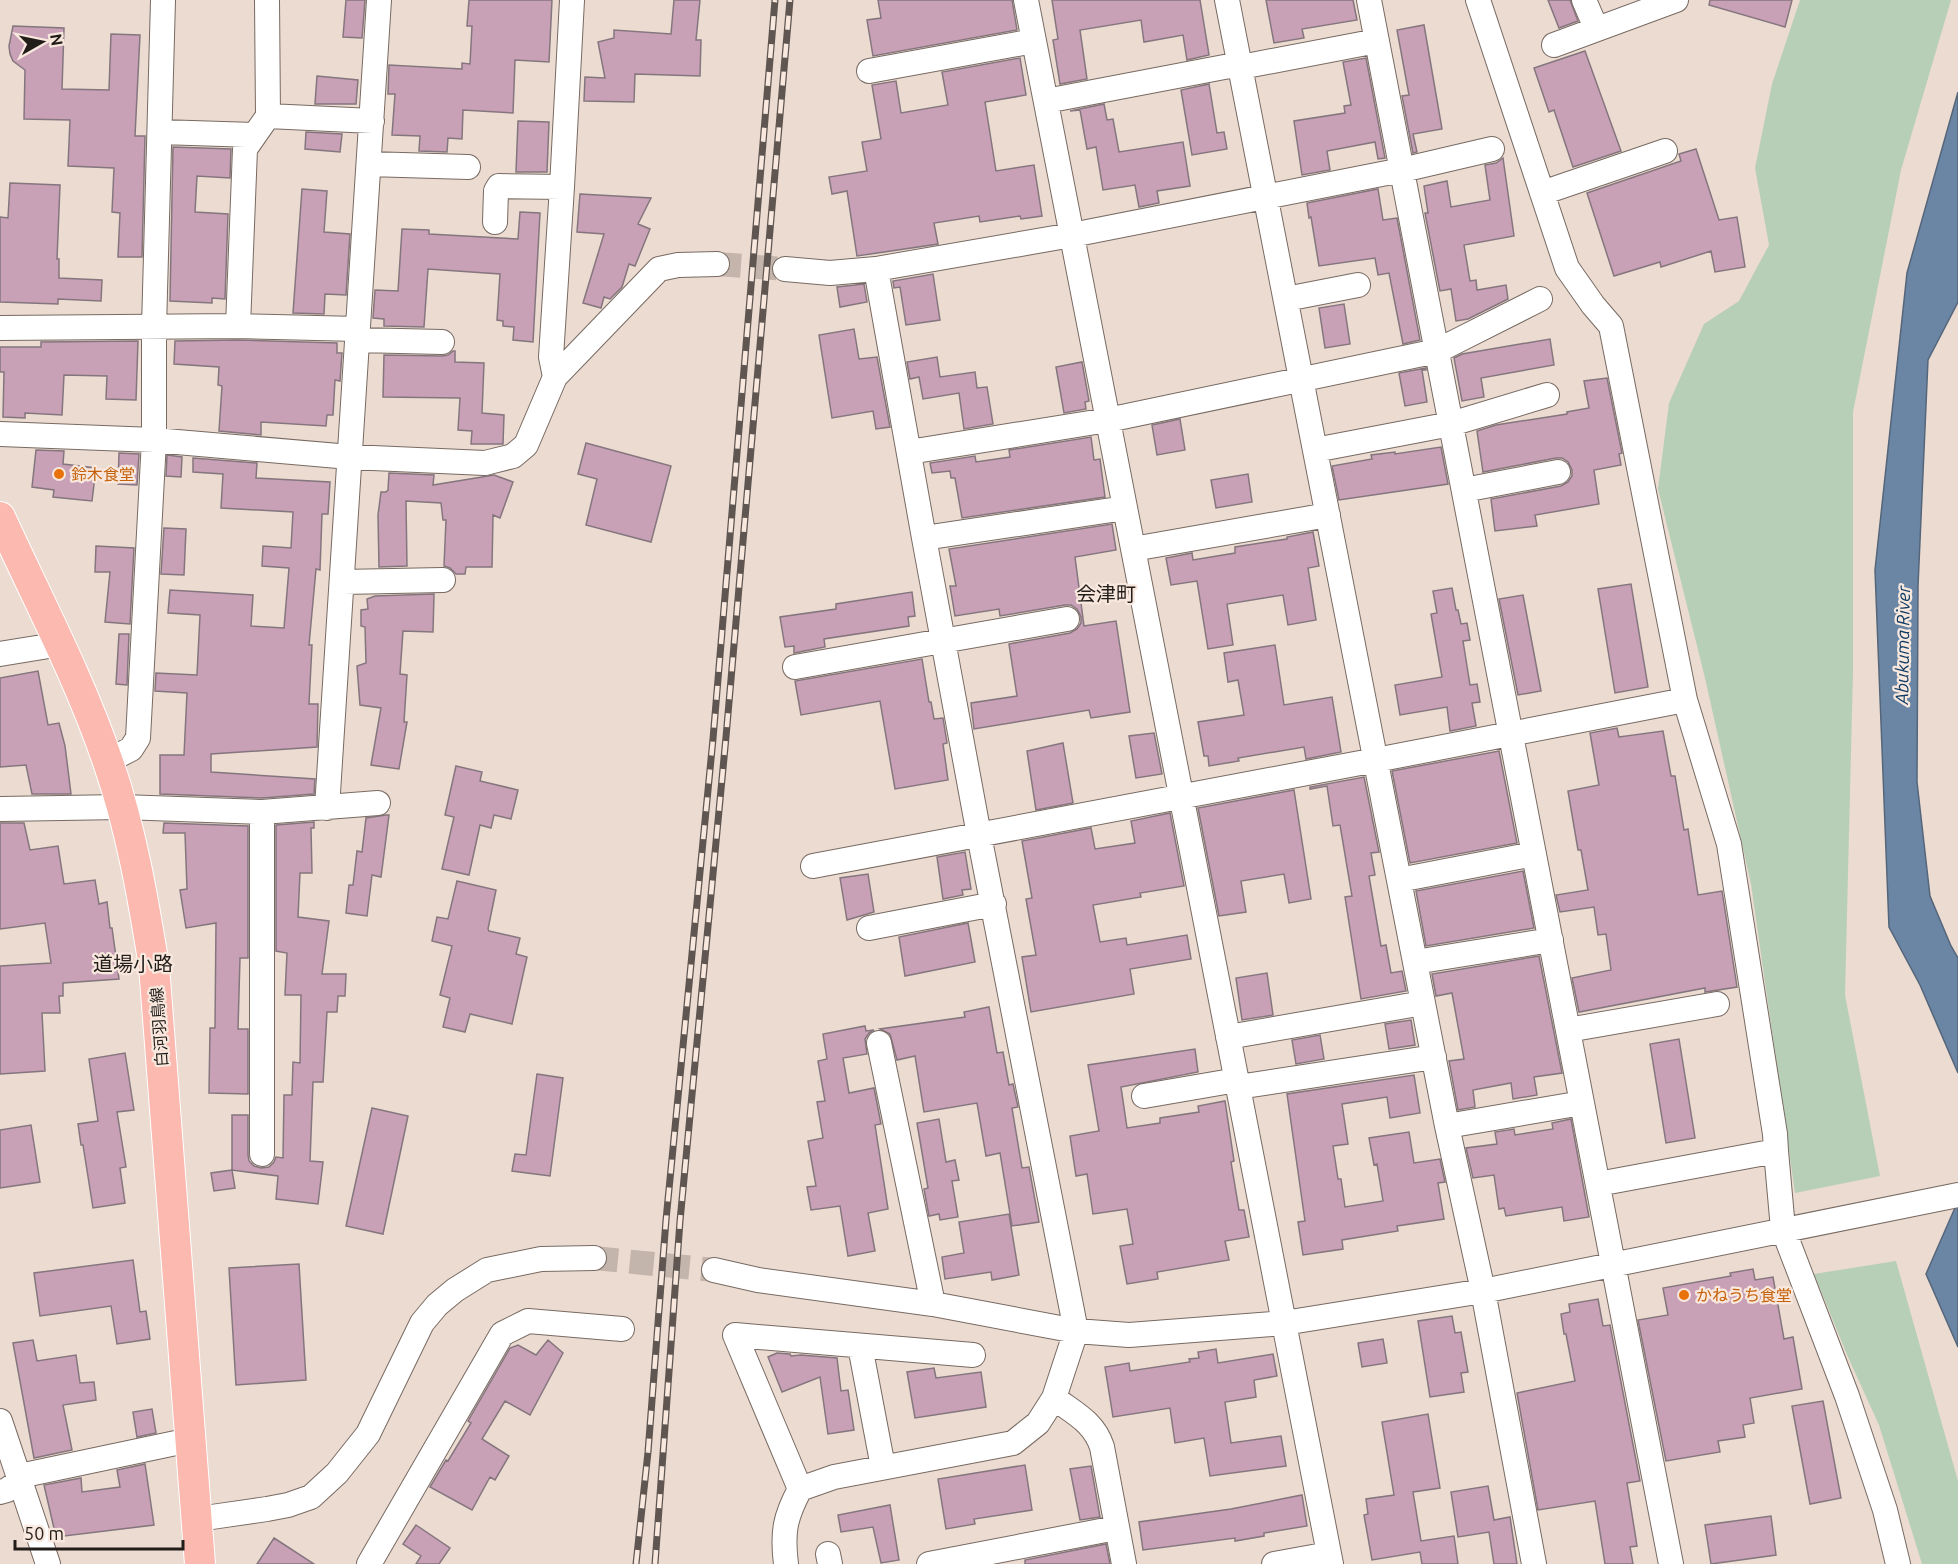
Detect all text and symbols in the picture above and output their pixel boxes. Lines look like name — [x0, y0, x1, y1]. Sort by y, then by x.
north arrow — [12, 12, 72, 72]
text: N — [47, 32, 67, 47]
place label: 鈴木食堂 — [71, 465, 135, 483]
marker: 鈴木食堂 — [52, 467, 66, 481]
district label: 会津町 — [1076, 582, 1136, 605]
water label: Abukuma River — [1891, 584, 1913, 706]
district label: 道場小路 — [93, 952, 173, 975]
street label: 白河羽鳥線 — [147, 986, 171, 1068]
place label: かねうち食堂 — [1696, 1286, 1792, 1304]
marker: かねうち食堂 — [1677, 1288, 1691, 1302]
scale bar — [15, 1513, 183, 1551]
text: 50 m — [24, 1523, 64, 1543]

